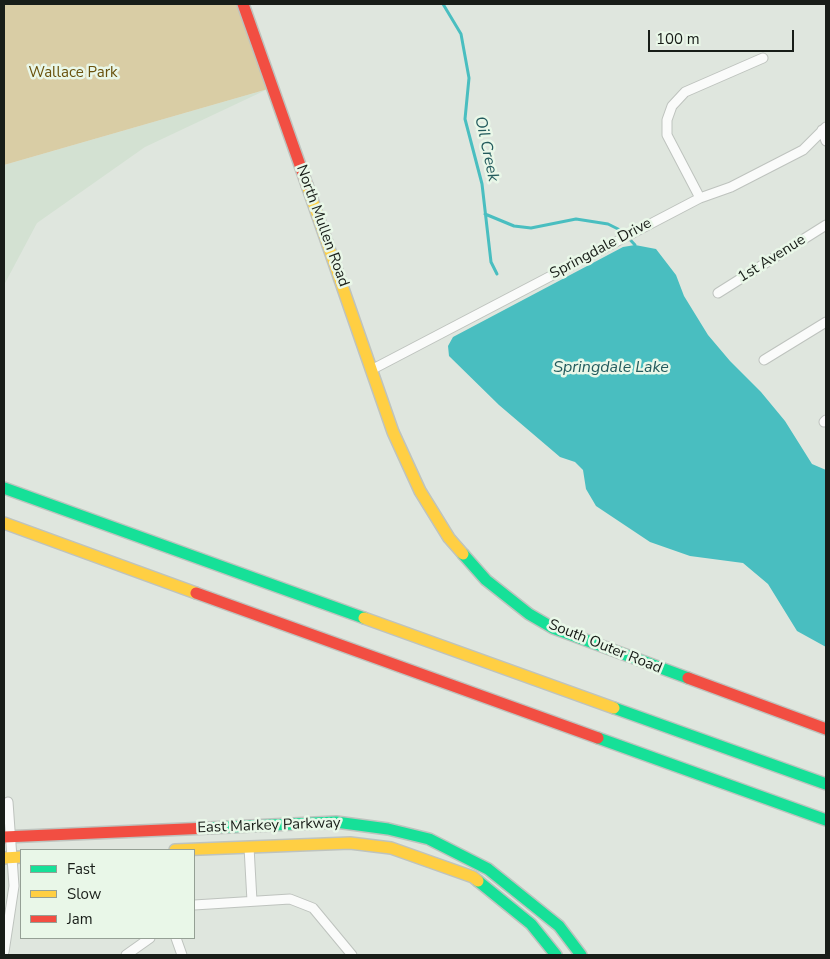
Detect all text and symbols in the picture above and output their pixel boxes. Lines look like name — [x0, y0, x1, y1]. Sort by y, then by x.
scale bar — [650, 20, 796, 52]
text: 100 m — [656, 29, 700, 49]
park label: Wallace Park — [28, 64, 118, 82]
water label: Oil Creek — [470, 115, 502, 183]
street label: North Mullen Road — [292, 163, 352, 289]
street label: Springdale Drive — [547, 215, 655, 283]
street label: 1st Avenue — [735, 231, 809, 287]
water label: Springdale Lake — [553, 358, 669, 378]
street label: South Outer Road — [546, 616, 664, 678]
street label: East Markey Parkway — [197, 815, 341, 837]
legend — [20, 849, 195, 939]
text: Fast — [67, 859, 95, 879]
text: Slow — [67, 884, 101, 904]
text: Jam — [67, 909, 93, 929]

